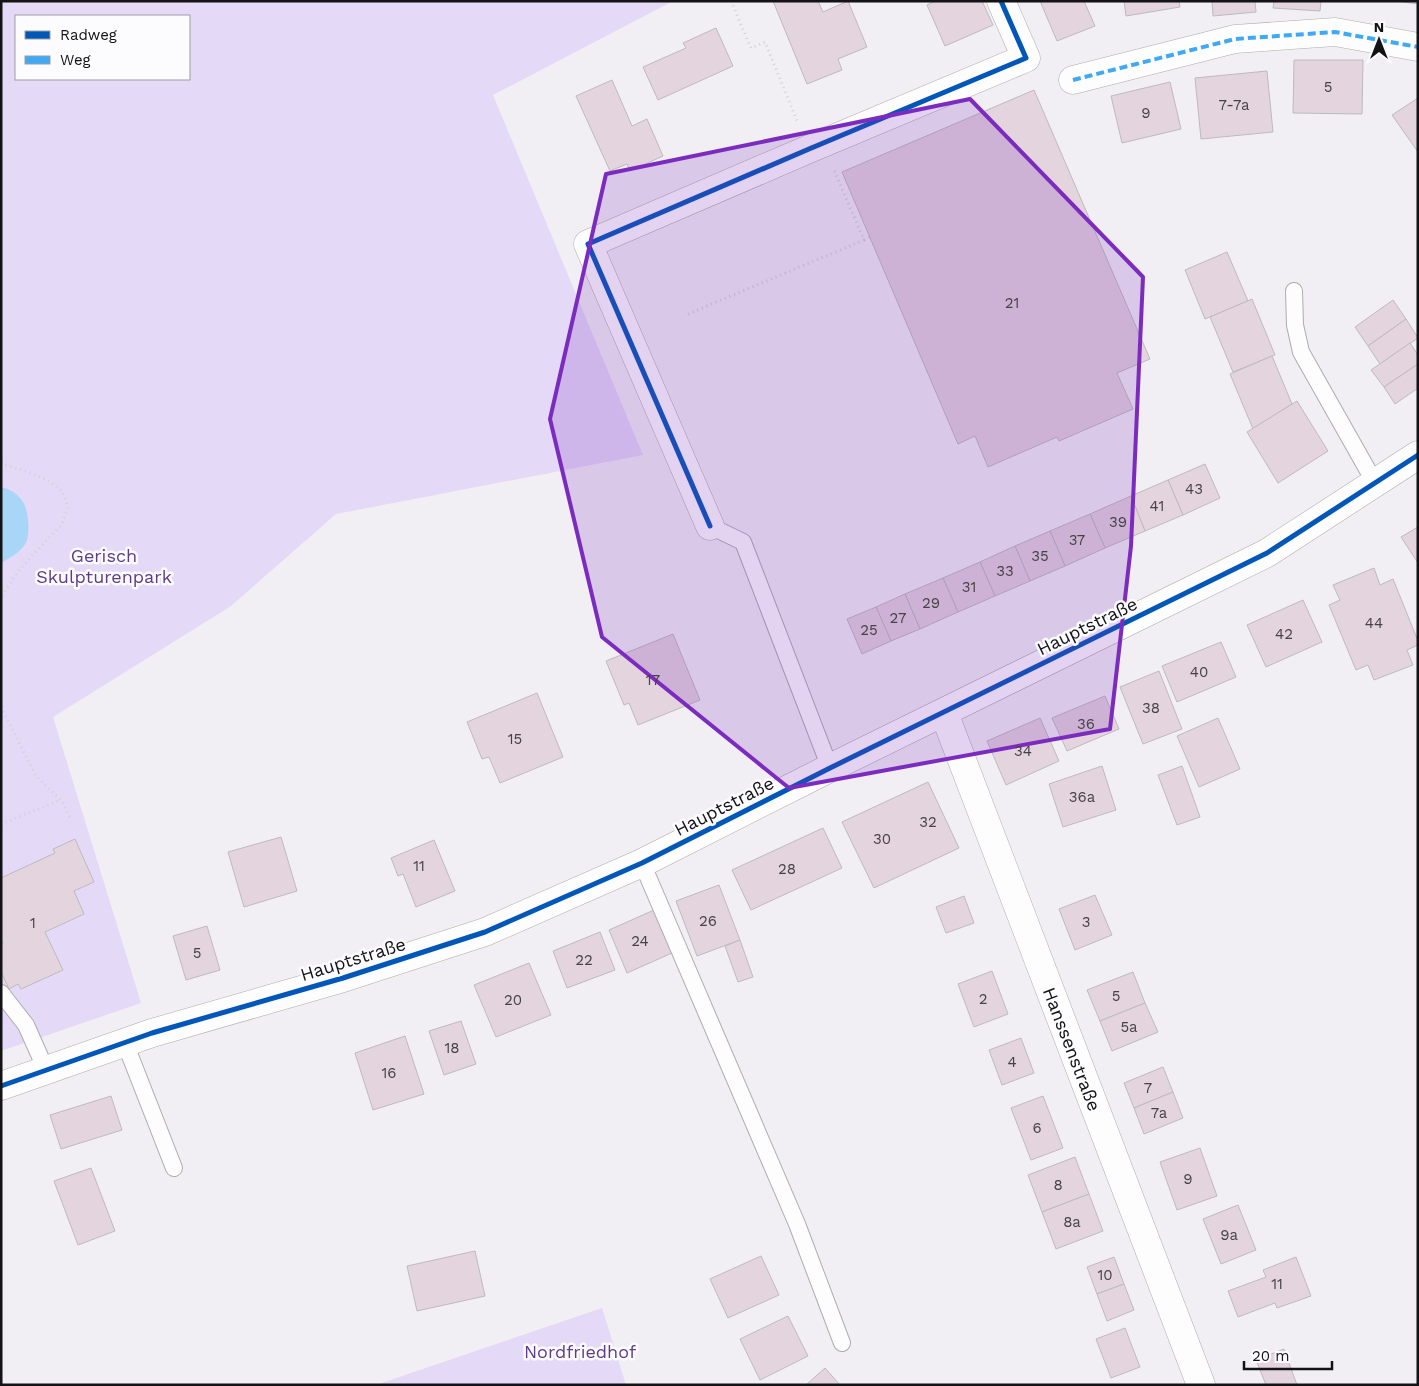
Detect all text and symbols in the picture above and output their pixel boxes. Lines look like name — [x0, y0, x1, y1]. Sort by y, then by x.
legend — [15, 15, 190, 80]
north arrow — [1354, 15, 1404, 65]
text: N — [1374, 19, 1384, 35]
text: Radweg — [60, 26, 117, 44]
text: Weg — [60, 51, 91, 69]
house number: 5 — [1324, 78, 1332, 96]
house number: 7-7a — [1219, 96, 1250, 114]
house number: 9 — [1141, 104, 1151, 122]
house number: 21 — [1005, 294, 1019, 312]
house number: 43 — [1185, 480, 1203, 498]
house number: 41 — [1150, 497, 1164, 515]
house number: 39 — [1109, 513, 1127, 531]
house number: 37 — [1069, 531, 1085, 549]
park label: Gerisch Skulpturenpark — [36, 545, 172, 587]
house number: 35 — [1031, 547, 1049, 565]
house number: 33 — [996, 562, 1014, 580]
house number: 31 — [962, 578, 976, 596]
street label: Hauptstraße — [1033, 593, 1141, 659]
house number: 29 — [922, 594, 940, 612]
house number: 27 — [890, 609, 906, 627]
house number: 44 — [1365, 614, 1383, 632]
house number: 25 — [860, 621, 878, 639]
house number: 42 — [1275, 625, 1293, 643]
house number: 40 — [1190, 663, 1208, 681]
house number: 17 — [646, 671, 660, 689]
house number: 38 — [1142, 699, 1160, 717]
house number: 36 — [1077, 715, 1095, 733]
house number: 15 — [508, 730, 522, 748]
house number: 34 — [1014, 742, 1032, 760]
street label: Hauptstraße — [671, 772, 777, 840]
house number: 36a — [1069, 788, 1096, 806]
house number: 32 — [919, 813, 937, 831]
house number: 30 — [873, 830, 891, 848]
house number: 11 — [413, 857, 425, 875]
house number: 28 — [778, 860, 796, 878]
house number: 26 — [699, 912, 717, 930]
house number: 3 — [1082, 913, 1090, 931]
house number: 1 — [30, 914, 36, 932]
house number: 24 — [631, 932, 649, 950]
street label: Hauptstraße — [298, 933, 408, 985]
house number: 5 — [193, 944, 201, 962]
house number: 22 — [575, 951, 593, 969]
street label: Hanssenstraße — [1039, 984, 1105, 1114]
house number: 5 — [1112, 987, 1120, 1005]
house number: 2 — [979, 990, 987, 1008]
house number: 20 — [504, 991, 522, 1009]
house number: 5a — [1120, 1018, 1138, 1036]
house number: 18 — [444, 1039, 460, 1057]
house number: 4 — [1007, 1053, 1017, 1071]
house number: 16 — [382, 1064, 396, 1082]
house number: 7 — [1144, 1079, 1152, 1097]
house number: 7a — [1151, 1104, 1168, 1122]
house number: 6 — [1032, 1119, 1042, 1137]
house number: 9 — [1183, 1170, 1193, 1188]
house number: 8 — [1053, 1176, 1063, 1194]
house number: 8a — [1063, 1213, 1081, 1231]
house number: 9a — [1220, 1226, 1238, 1244]
house number: 10 — [1097, 1266, 1113, 1284]
house number: 11 — [1271, 1275, 1283, 1293]
scale bar — [1244, 1338, 1332, 1370]
park label: Nordfriedhof — [524, 1341, 636, 1362]
text: 20 m — [1252, 1347, 1290, 1365]

